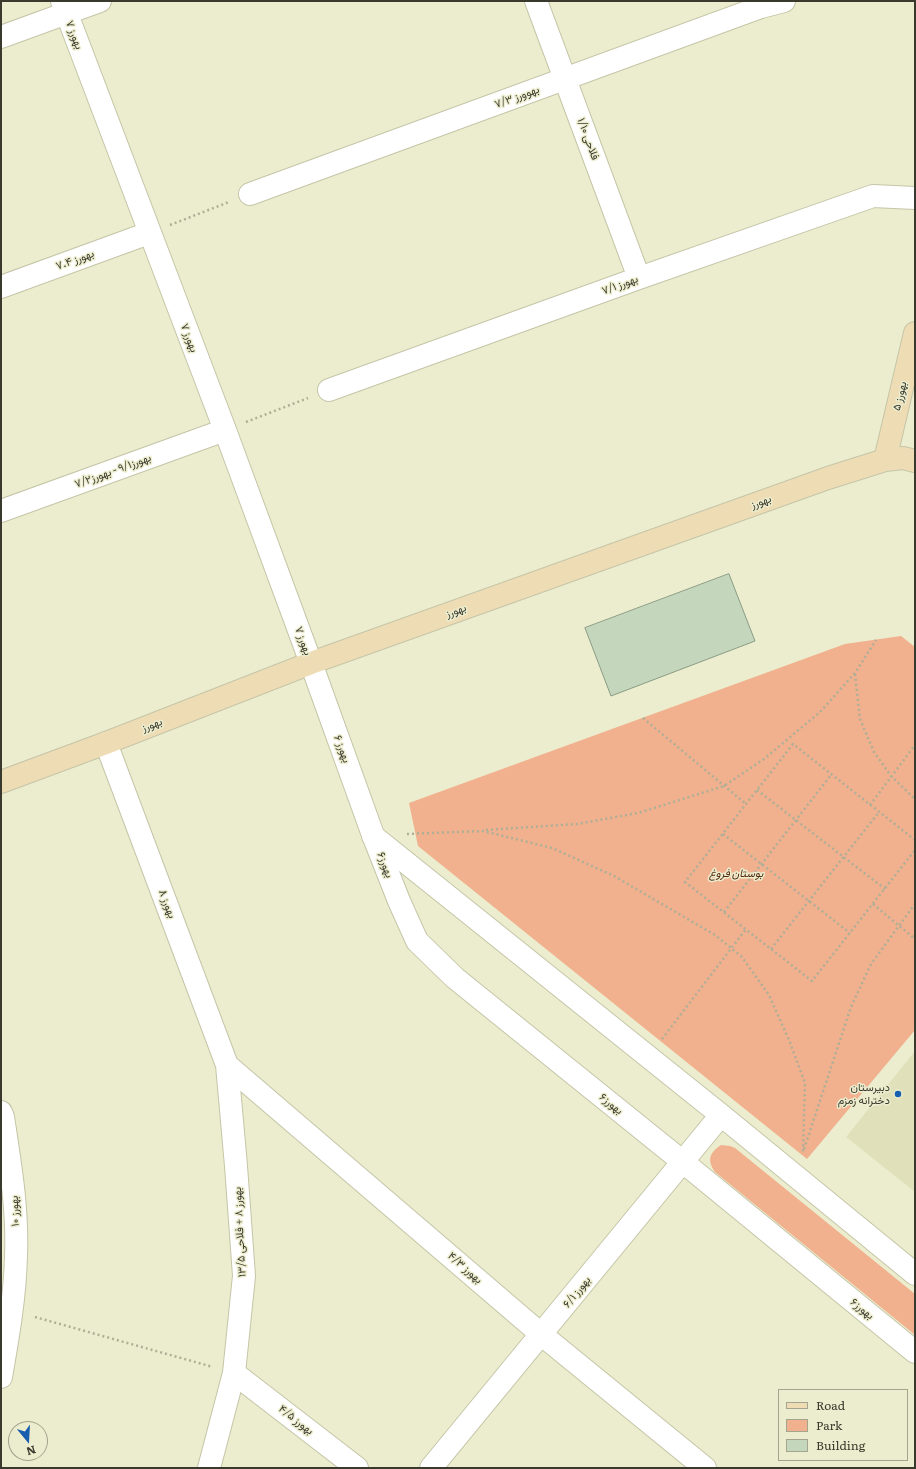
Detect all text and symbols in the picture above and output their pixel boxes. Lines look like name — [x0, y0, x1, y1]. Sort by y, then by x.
street label: بهورز ۷ — [63, 19, 85, 51]
street label: بهوورز ۷/۳ — [493, 83, 541, 111]
street label: فلاحی ۱/۱۰ — [574, 116, 602, 162]
street label: بهورز ۷.۴ — [54, 247, 96, 273]
street label: بهورز ۷/۱ — [600, 272, 640, 298]
street label: بهورز ۷ — [178, 322, 200, 354]
street label: بهورز ۵ — [890, 380, 910, 412]
street label: بهورز۹/۱ - بهورز۷/۲ — [73, 451, 153, 491]
street label: بهورز — [749, 492, 773, 512]
street label: بهورز — [444, 601, 468, 621]
street label: بهورز ۷ — [292, 625, 314, 657]
street label: بهورز — [140, 715, 164, 735]
street label: بهورز ۶ — [331, 733, 353, 765]
street label: بهورز۶ — [374, 850, 396, 880]
park label: بوستان فروغ — [709, 867, 763, 881]
street label: بهورز ۸ — [156, 888, 178, 920]
place label: دبیرستان دخترانه زمزم — [838, 1081, 890, 1107]
marker: دبیرستان دخترانه زمزم — [893, 1089, 903, 1099]
street label: بهورز۶ — [597, 1091, 625, 1117]
street label: بهورز ۸ + فلاحی ۱۳/۵ — [231, 1186, 249, 1278]
street label: بهورز ۱۰ — [8, 1195, 22, 1227]
street label: بهورز ۴/۳ — [445, 1249, 485, 1287]
street label: بهورز ۶/۱ — [560, 1274, 594, 1310]
street label: بهورز۶ — [848, 1296, 876, 1322]
legend — [778, 1389, 908, 1461]
text: Road — [816, 1396, 845, 1414]
street label: بهورز ۴/۵ — [276, 1402, 316, 1438]
text: Park — [816, 1416, 842, 1434]
north arrow — [8, 1421, 48, 1461]
text: Building — [816, 1436, 865, 1454]
text: N — [25, 1442, 38, 1460]

